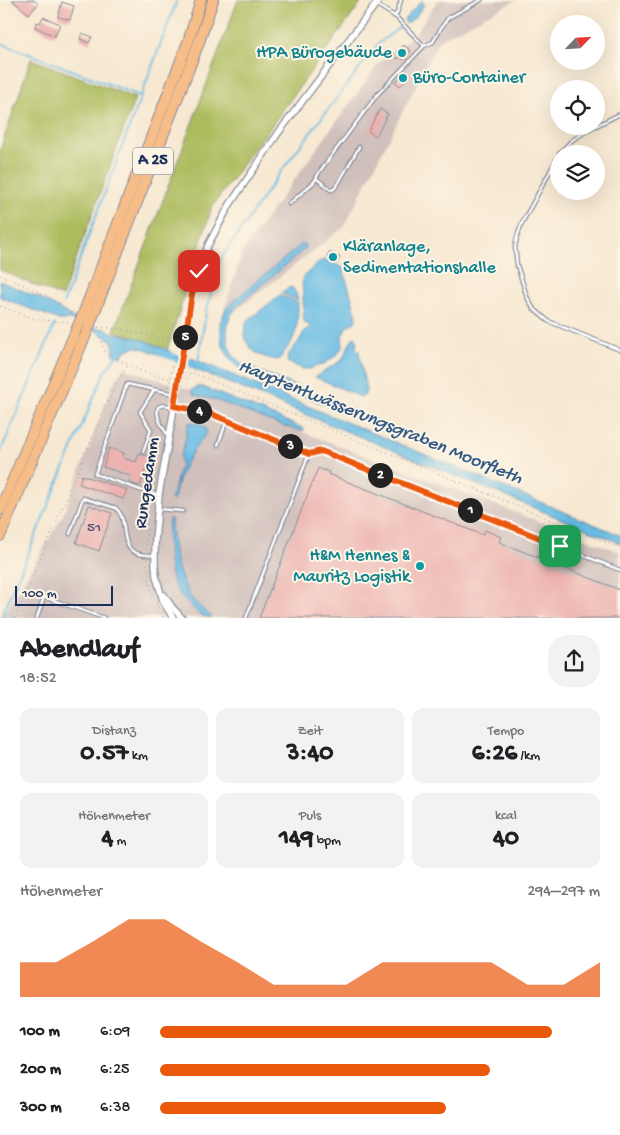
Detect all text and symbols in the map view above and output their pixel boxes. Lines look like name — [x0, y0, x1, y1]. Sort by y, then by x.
north arrow — [550, 15, 605, 70]
map controls — [550, 15, 605, 200]
place label: HPA Bürogebäude — [256, 43, 393, 64]
marker: HPA Bürogebäude — [396, 47, 408, 59]
place label: Büro-Container — [412, 68, 527, 89]
marker: Büro-Container — [397, 72, 409, 84]
button: locate — [550, 80, 605, 135]
button: layers — [550, 145, 605, 200]
road number: A 25 — [133, 148, 173, 175]
place label: Kläranlage, Sedimentationshalle — [343, 237, 496, 279]
pin — [178, 250, 220, 292]
marker: Kläranlage, Sedimentationshalle — [327, 251, 339, 263]
icon: check — [185, 257, 213, 285]
pin: 5 — [172, 324, 198, 350]
text: 5 — [182, 329, 189, 346]
water label: Hauptentwässerungsgraben Moorfleth — [235, 355, 526, 491]
pin: 4 — [186, 398, 212, 424]
text: 4 — [196, 403, 203, 420]
pin: 3 — [278, 434, 302, 458]
street label: Rungedamm — [131, 436, 165, 530]
text: 3 — [287, 438, 294, 455]
pin: 2 — [368, 462, 392, 488]
text: 2 — [377, 467, 384, 484]
pin: 1 — [458, 498, 482, 522]
text: 1 — [468, 502, 473, 519]
house number: 51 — [87, 519, 101, 537]
pin — [539, 525, 581, 567]
icon: arrive — [546, 532, 574, 560]
place label: H&M Hennes & Mauritz Logistik — [293, 546, 412, 588]
marker: H&M Hennes & Mauritz Logistik — [414, 560, 426, 572]
scale bar — [15, 582, 112, 606]
text: 100 m — [22, 586, 57, 603]
text: Abendlauf — [20, 634, 139, 667]
button: share — [548, 635, 600, 687]
text: 18:52 — [20, 670, 57, 689]
text: Distanz — [92, 723, 136, 740]
text: Zeit — [297, 723, 323, 740]
text: Tempo — [488, 723, 524, 740]
text: 0.57 — [80, 740, 128, 769]
text: 3:40 — [287, 740, 333, 769]
text: 6:26 — [472, 740, 517, 769]
text: km — [128, 748, 148, 765]
text: /km — [517, 748, 540, 765]
text: Höhenmeter — [78, 808, 150, 825]
text: Puls — [299, 808, 321, 825]
text: kcal — [495, 808, 517, 825]
text: 4 — [101, 825, 113, 854]
text: 149 — [279, 825, 313, 854]
text: 40 — [493, 825, 519, 854]
text: m — [113, 833, 127, 850]
text: bpm — [313, 833, 341, 850]
text: Höhenmeter — [20, 883, 102, 902]
text: 294–297 m — [527, 883, 600, 902]
text: 100 m — [20, 1023, 60, 1042]
text: 6:09 — [100, 1023, 130, 1042]
text: 200 m — [20, 1061, 61, 1080]
text: 6:25 — [100, 1061, 129, 1080]
text: 300 m — [20, 1099, 62, 1118]
text: 6:38 — [100, 1099, 130, 1118]

